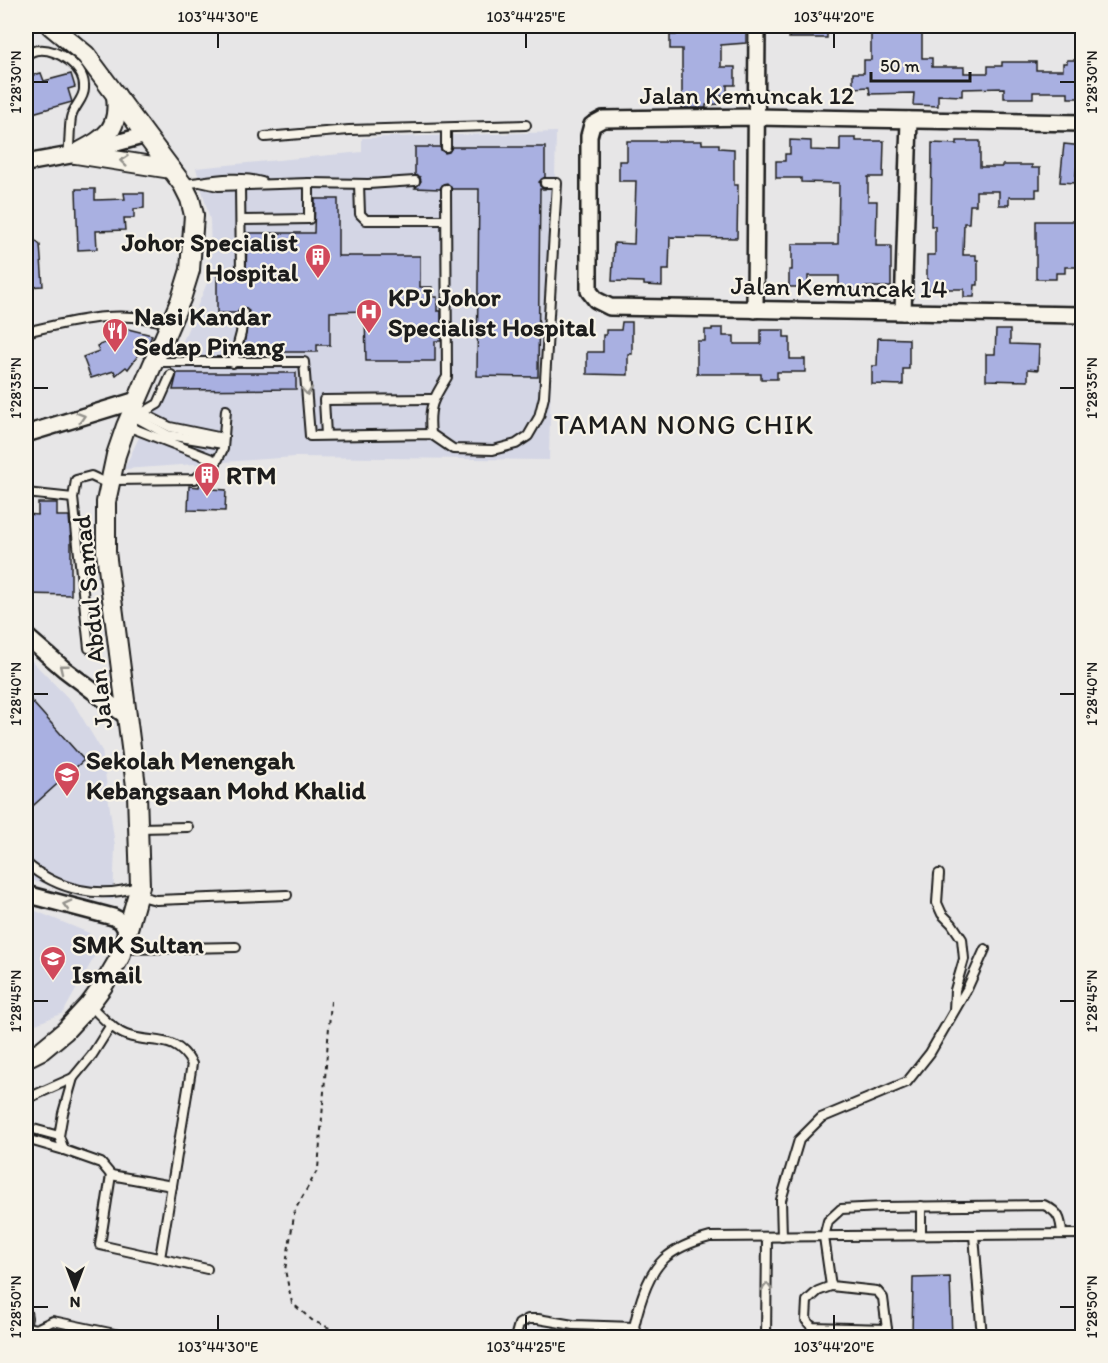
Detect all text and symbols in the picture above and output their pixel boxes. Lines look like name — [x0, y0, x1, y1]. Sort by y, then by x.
text: 103°44'30"E — [178, 8, 258, 26]
text: 103°44'25"E — [486, 8, 566, 26]
text: 103°44'20"E — [794, 8, 874, 26]
scale bar — [871, 45, 970, 83]
text: 1°28'30"N — [7, 50, 25, 114]
text: 1°28'30"N — [1083, 50, 1101, 114]
text: 50 m — [880, 55, 920, 77]
street label: Jalan Kemuncak 12 — [640, 79, 855, 111]
one-way arrow — [119, 155, 128, 168]
place label: Johor Specialist Hospital — [121, 226, 299, 288]
building icon: Johor Specialist Hospital — [303, 242, 333, 280]
street label: Jalan Kemuncak 14 — [730, 269, 948, 305]
place label: KPJ Johor Specialist Hospital — [388, 281, 596, 343]
hospital icon: KPJ Johor Specialist Hospital — [354, 297, 384, 335]
place label: Nasi Kandar Sedap Pinang — [134, 300, 285, 362]
restaurant icon: Nasi Kandar Sedap Pinang — [100, 316, 130, 354]
text: 1°28'35"N — [7, 357, 25, 419]
text: 1°28'35"N — [1083, 357, 1101, 419]
one-way arrow — [300, 387, 313, 396]
district label: TAMAN NONG CHIK — [554, 408, 814, 441]
one-way arrow — [75, 412, 86, 424]
place label: RTM — [226, 459, 277, 491]
building icon: RTM — [192, 460, 222, 498]
street label: Jalan Abdul Samad — [65, 513, 119, 731]
text: 1°28'40"N — [7, 662, 25, 726]
text: 1°28'40"N — [1083, 662, 1101, 726]
one-way arrow — [59, 664, 70, 675]
place label: Sekolah Menengah Kebangsaan Mohd Khalid — [86, 744, 366, 806]
school or university icon: Sekolah Menengah Kebangsaan Mohd Khalid — [52, 760, 82, 798]
one-way arrow — [62, 900, 73, 912]
place label: SMK Sultan Ismail — [72, 928, 204, 990]
school or university icon: SMK Sultan Ismail — [38, 944, 68, 982]
text: 1°28'45"N — [7, 970, 25, 1032]
text: 1°28'45"N — [1083, 970, 1101, 1032]
north arrow — [45, 1258, 105, 1318]
text: 1°28'50"N — [7, 1275, 25, 1339]
text: 1°28'50"N — [1083, 1275, 1101, 1339]
one-way arrow — [761, 1283, 773, 1292]
text: N — [70, 1293, 80, 1312]
text: 103°44'30"E — [178, 1338, 258, 1356]
text: 103°44'25"E — [486, 1338, 566, 1356]
text: 103°44'20"E — [794, 1338, 874, 1356]

